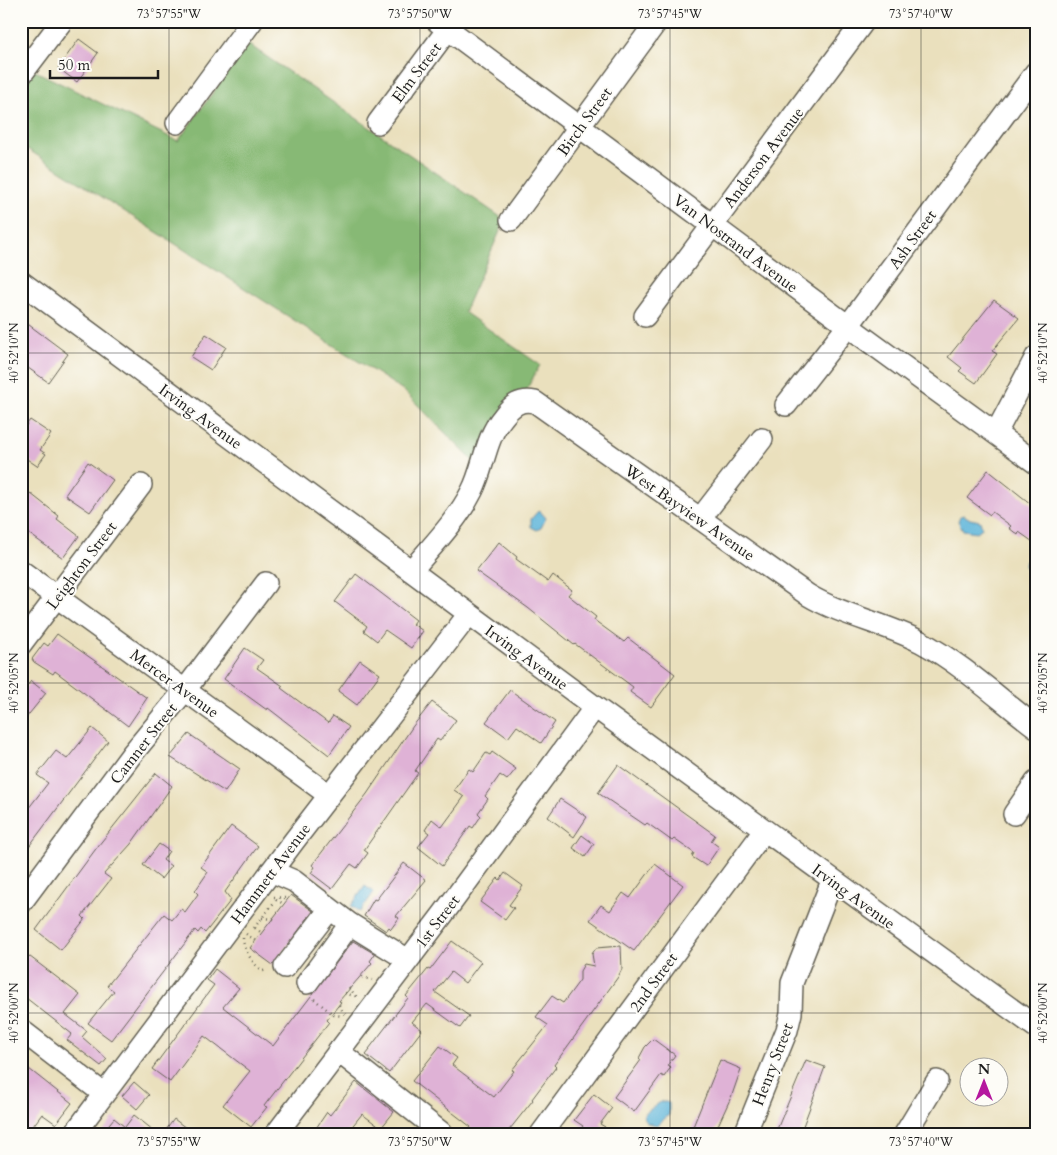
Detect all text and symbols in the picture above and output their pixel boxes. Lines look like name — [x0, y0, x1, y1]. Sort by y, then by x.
text: 73°57'55"W — [137, 6, 202, 22]
text: 73°57'50"W — [388, 6, 453, 22]
text: 73°57'45"W — [638, 6, 703, 22]
text: 73°57'40"W — [889, 6, 954, 22]
street label: Elm Street — [387, 38, 447, 107]
scale bar — [50, 48, 158, 80]
text: 50 m — [58, 55, 90, 75]
street label: Birch Street — [552, 83, 617, 160]
street label: Anderson Avenue — [718, 103, 809, 213]
street label: Van Nostrand Avenue — [668, 189, 802, 298]
street label: Ash Street — [884, 205, 942, 274]
text: 40°52'10"N — [6, 322, 22, 383]
text: 40°52'10"N — [1035, 322, 1051, 383]
street label: Irving Avenue — [154, 379, 247, 455]
street label: West Bayview Avenue — [619, 459, 759, 566]
street label: Leighton Street — [41, 517, 122, 614]
street label: Irving Avenue — [480, 620, 573, 696]
street label: Mercer Avenue — [126, 644, 223, 723]
text: 40°52'05"N — [6, 652, 22, 713]
text: 40°52'05"N — [1035, 652, 1051, 713]
street label: Camner Street — [105, 698, 183, 789]
street label: Hammett Avenue — [226, 819, 316, 929]
street label: Irving Avenue — [807, 859, 900, 935]
street label: 1st Street — [411, 890, 465, 953]
street label: 2nd Street — [625, 948, 683, 1017]
text: 40°52'00"N — [6, 982, 22, 1043]
text: 40°52'00"N — [1035, 982, 1051, 1043]
street label: Henry Street — [747, 1020, 799, 1109]
north arrow — [960, 1058, 1010, 1108]
text: N — [978, 1060, 990, 1079]
text: 73°57'55"W — [137, 1134, 202, 1150]
text: 73°57'50"W — [388, 1134, 453, 1150]
text: 73°57'45"W — [638, 1134, 703, 1150]
text: 73°57'40"W — [889, 1134, 954, 1150]

